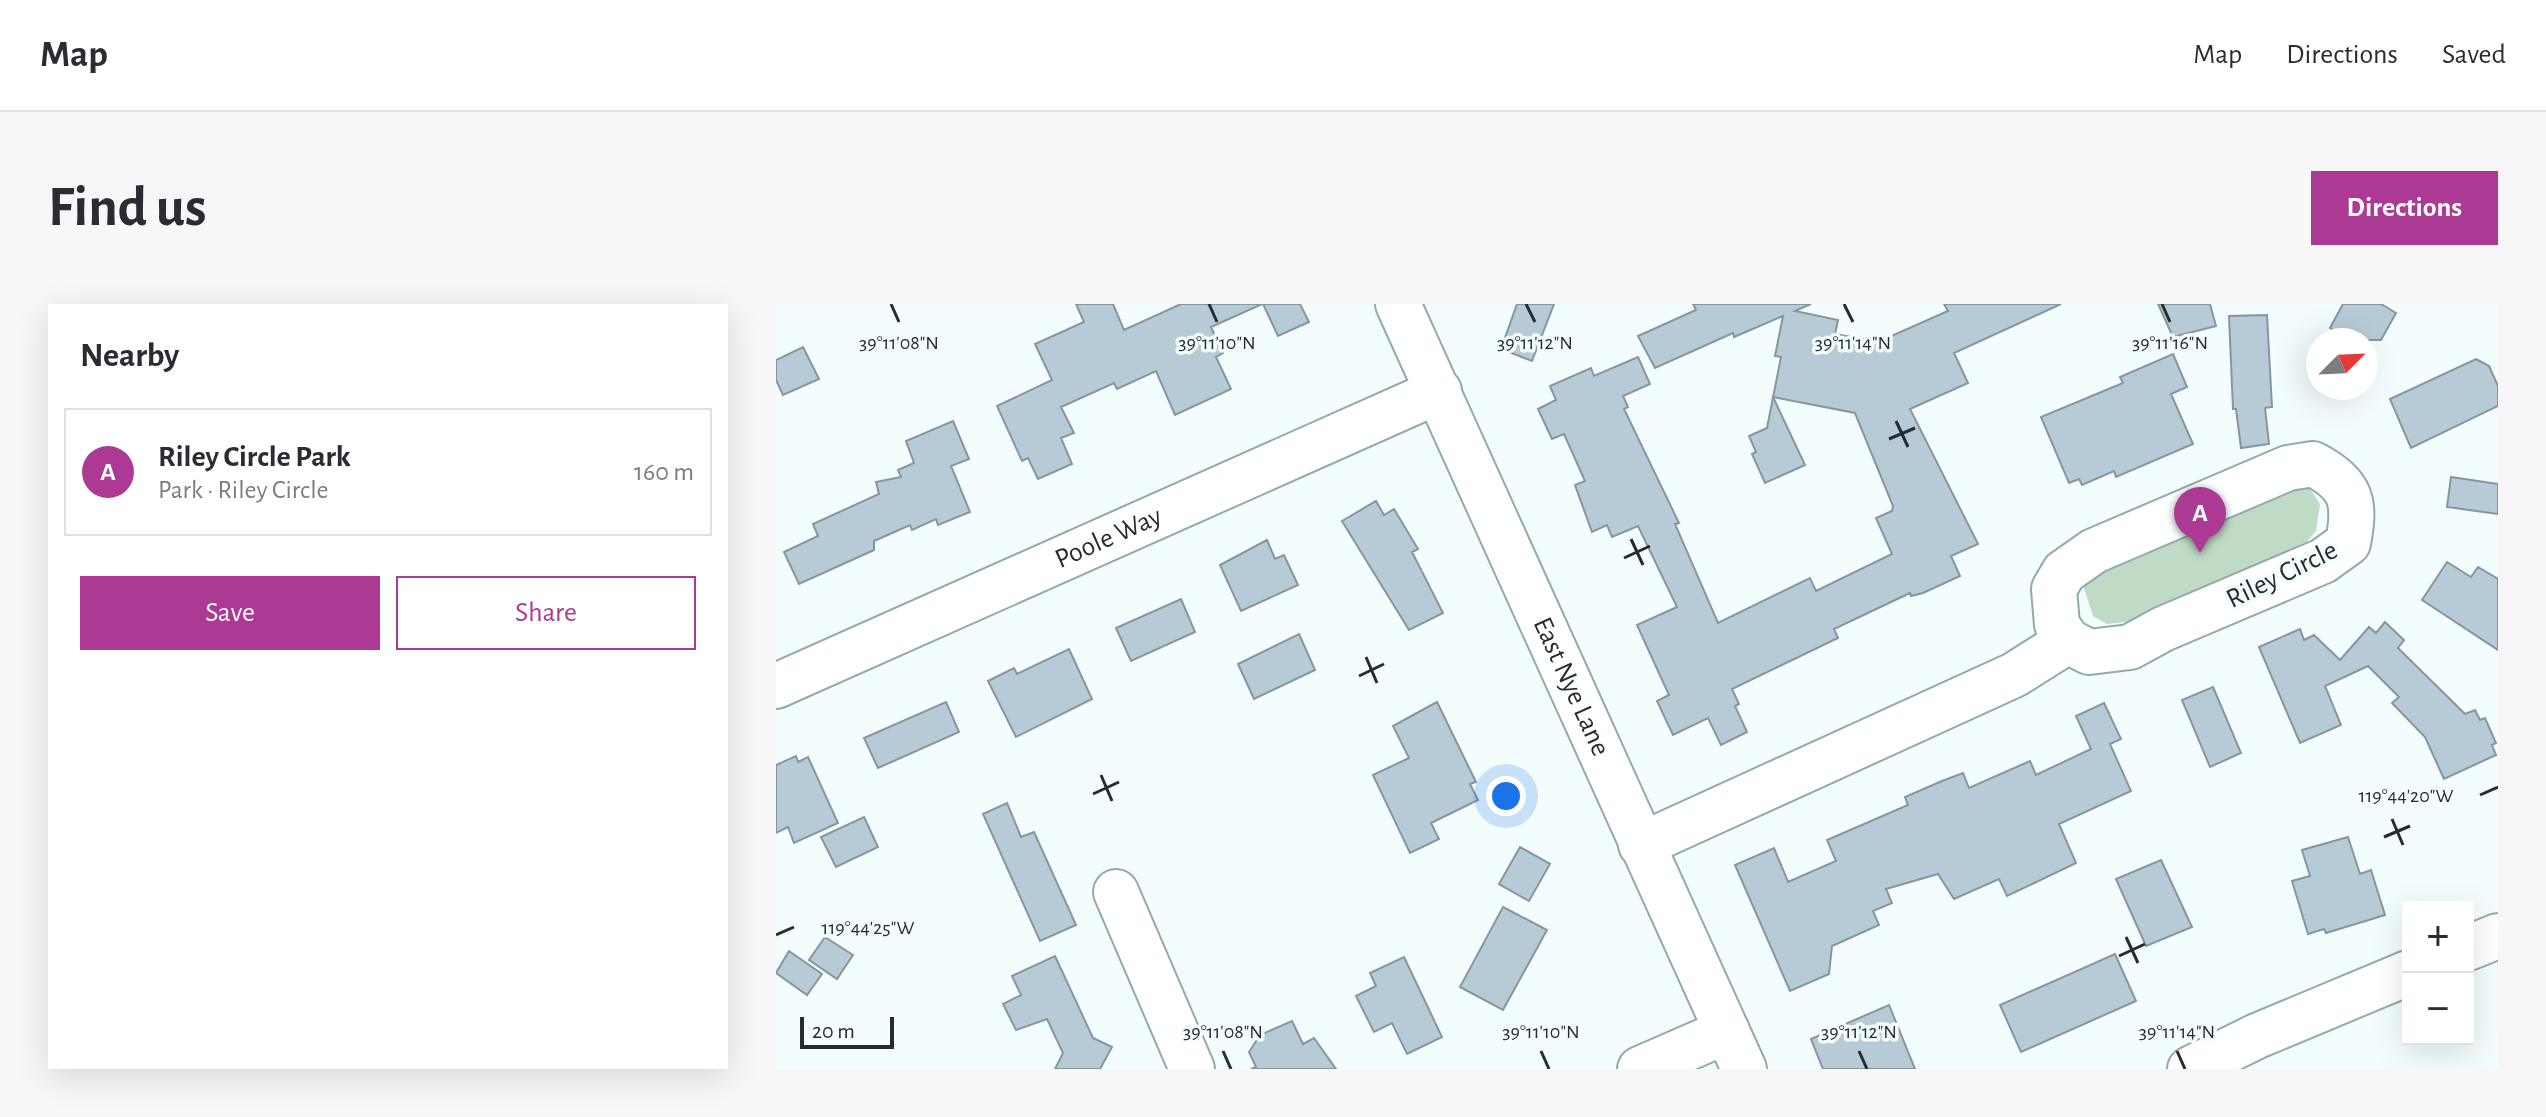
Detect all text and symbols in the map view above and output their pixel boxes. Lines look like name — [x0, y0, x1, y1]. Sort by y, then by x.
text: Map — [40, 36, 108, 74]
text: Map — [2193, 41, 2242, 69]
text: Directions — [2286, 41, 2398, 69]
text: Saved — [2442, 41, 2506, 69]
button: Directions — [2311, 171, 2498, 245]
text: Find us — [48, 180, 206, 236]
north arrow — [2306, 328, 2378, 400]
text: 39°11'08"N — [859, 333, 939, 353]
text: 39°11'10"N — [1178, 333, 1256, 353]
text: 39°11'12"N — [1497, 333, 1573, 353]
text: 39°11'14"N — [1815, 333, 1891, 353]
text: 39°11'16"N — [2132, 333, 2208, 353]
text: Nearby — [80, 339, 179, 373]
text: Riley Circle Park — [158, 442, 350, 472]
text: A — [100, 459, 116, 485]
text: 160 m — [634, 459, 694, 485]
text: Park · Riley Circle — [158, 477, 329, 503]
pin: A — [2174, 487, 2226, 553]
street label: Poole Way — [1051, 502, 1166, 574]
street label: Riley Circle — [2222, 536, 2342, 614]
button: Save — [80, 576, 380, 650]
button: Share — [396, 576, 696, 650]
street label: East Nye Lane — [1528, 613, 1615, 760]
your location — [1486, 776, 1526, 816]
text: 119°44'20"W — [2359, 786, 2454, 806]
map controls — [2402, 901, 2474, 1045]
button: + — [2402, 901, 2474, 973]
text: 119°44'25"W — [822, 918, 915, 938]
button: − — [2402, 973, 2474, 1045]
scale bar — [800, 1013, 894, 1049]
text: 20 m — [812, 1020, 855, 1042]
text: 39°11'08"N — [1183, 1022, 1263, 1042]
text: 39°11'10"N — [1502, 1022, 1580, 1042]
text: 39°11'12"N — [1821, 1022, 1897, 1042]
text: 39°11'14"N — [2139, 1022, 2215, 1042]

